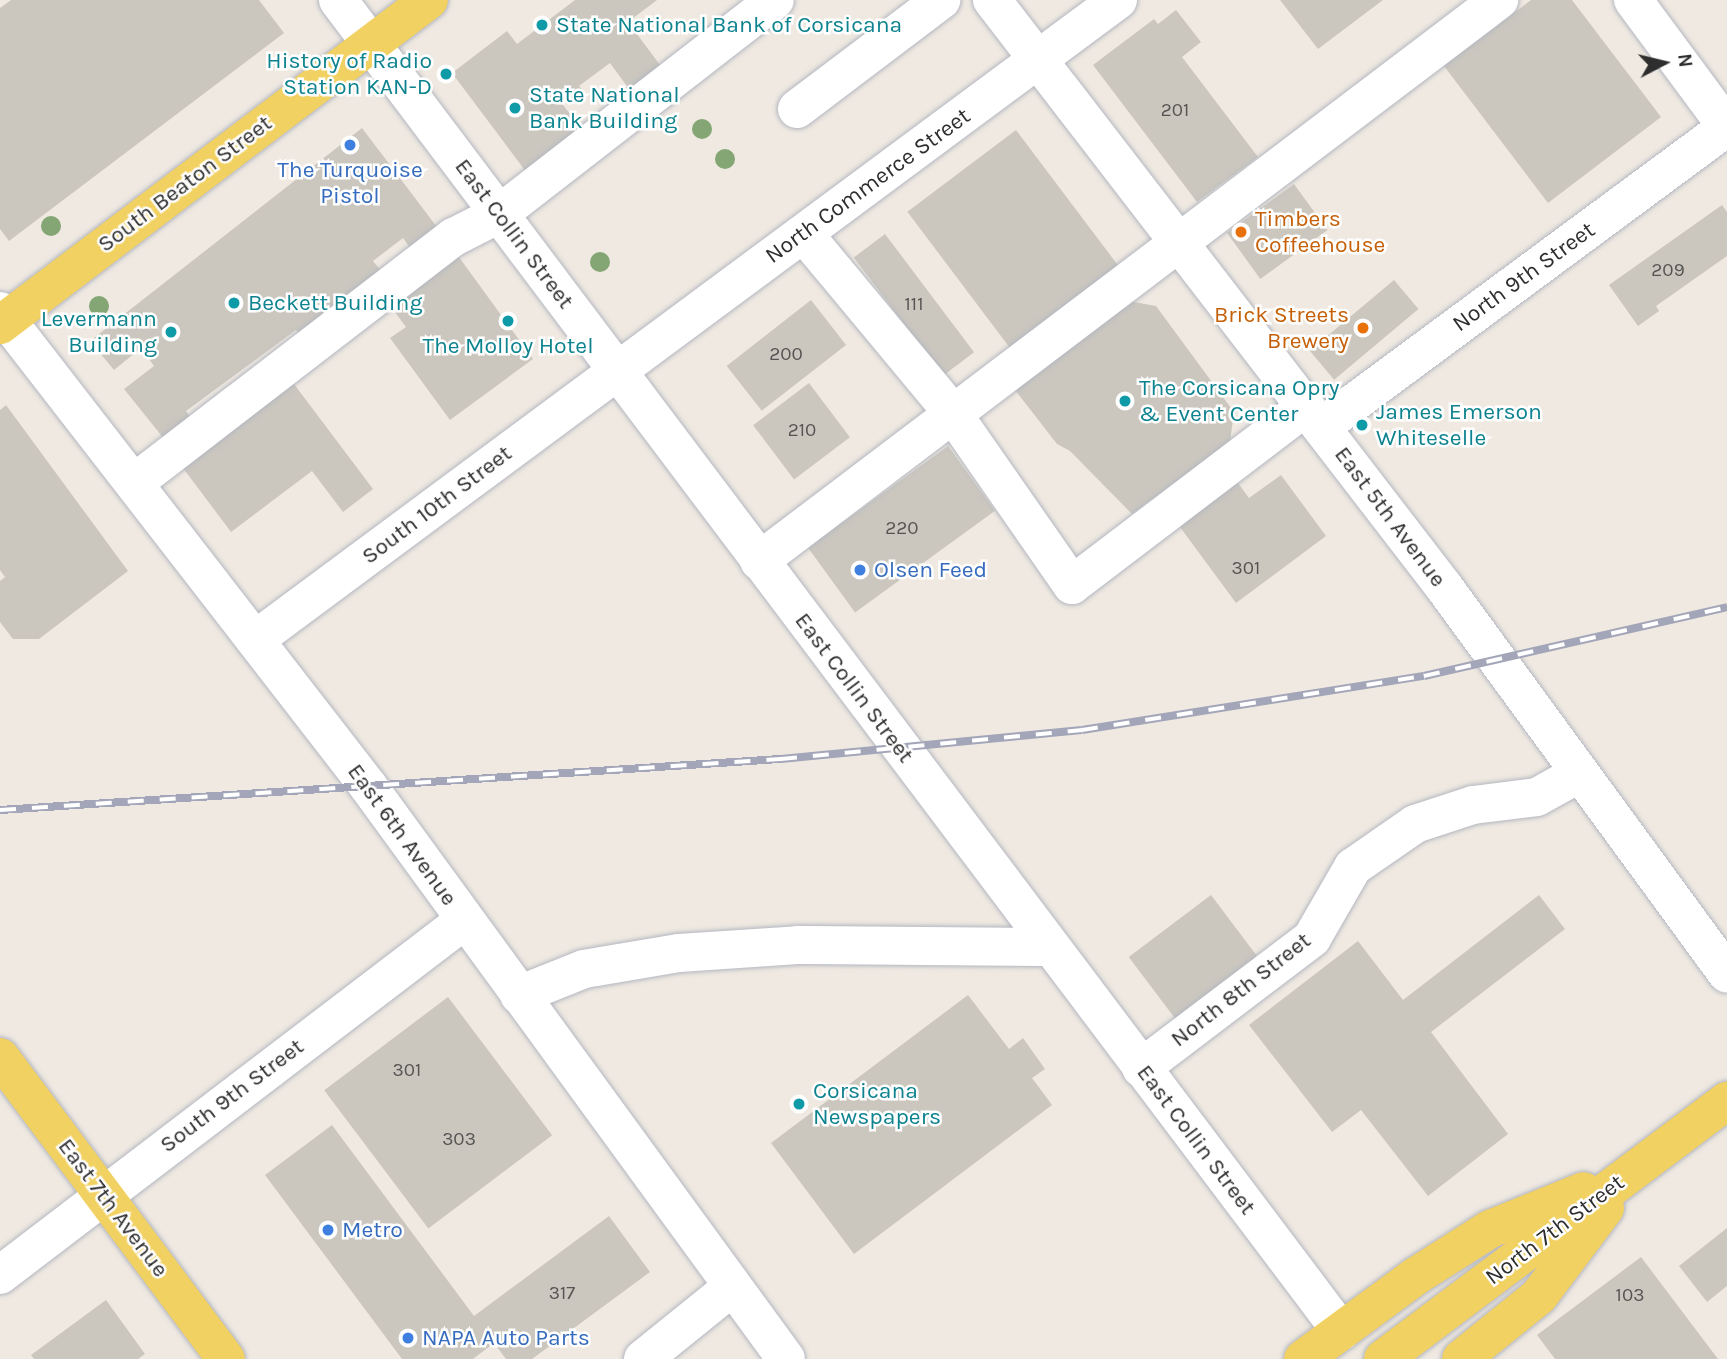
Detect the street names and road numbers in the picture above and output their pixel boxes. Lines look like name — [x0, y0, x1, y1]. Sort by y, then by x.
street label: North Commerce Street — [760, 102, 976, 270]
street label: South Beaton Street — [92, 110, 278, 258]
street label: East Collin Street — [449, 154, 579, 314]
street label: North 9th Street — [1447, 216, 1601, 338]
street label: South 10th Street — [357, 440, 517, 570]
street label: East 5th Avenue — [1328, 441, 1452, 593]
street label: East Collin Street — [789, 608, 919, 768]
street label: East 6th Avenue — [341, 759, 463, 911]
street label: North 8th Street — [1166, 927, 1316, 1053]
street label: South 9th Street — [155, 1033, 309, 1159]
street label: East Collin Street — [1131, 1060, 1261, 1220]
street label: East 7th Avenue — [52, 1133, 174, 1283]
street label: North 7th Street — [1480, 1169, 1630, 1291]

